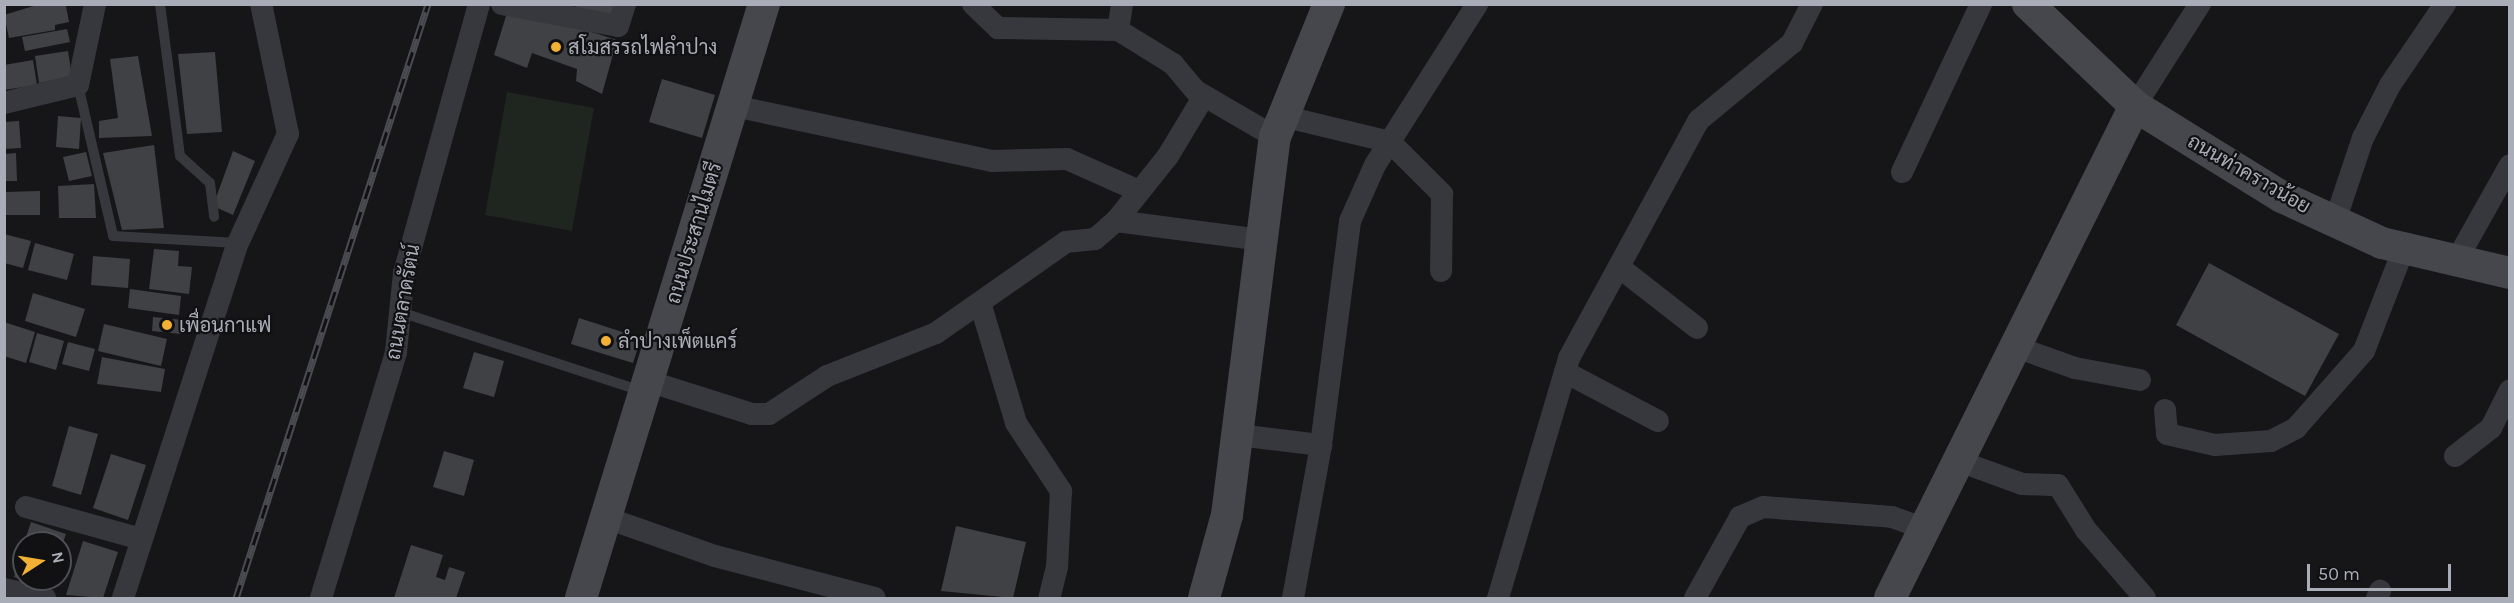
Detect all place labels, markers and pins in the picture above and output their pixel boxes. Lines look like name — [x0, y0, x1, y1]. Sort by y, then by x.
place label: สโมสรรถไฟลำปาง — [568, 35, 717, 59]
marker: สโมสรรถไฟลำปาง — [549, 40, 563, 54]
place label: เพื่อนกาแฟ — [179, 313, 271, 337]
marker: เพื่อนกาแฟ — [160, 318, 174, 332]
place label: ลำปางเพ็ตแคร์ — [618, 329, 737, 353]
marker: ลำปางเพ็ตแคร์ — [599, 334, 613, 348]

